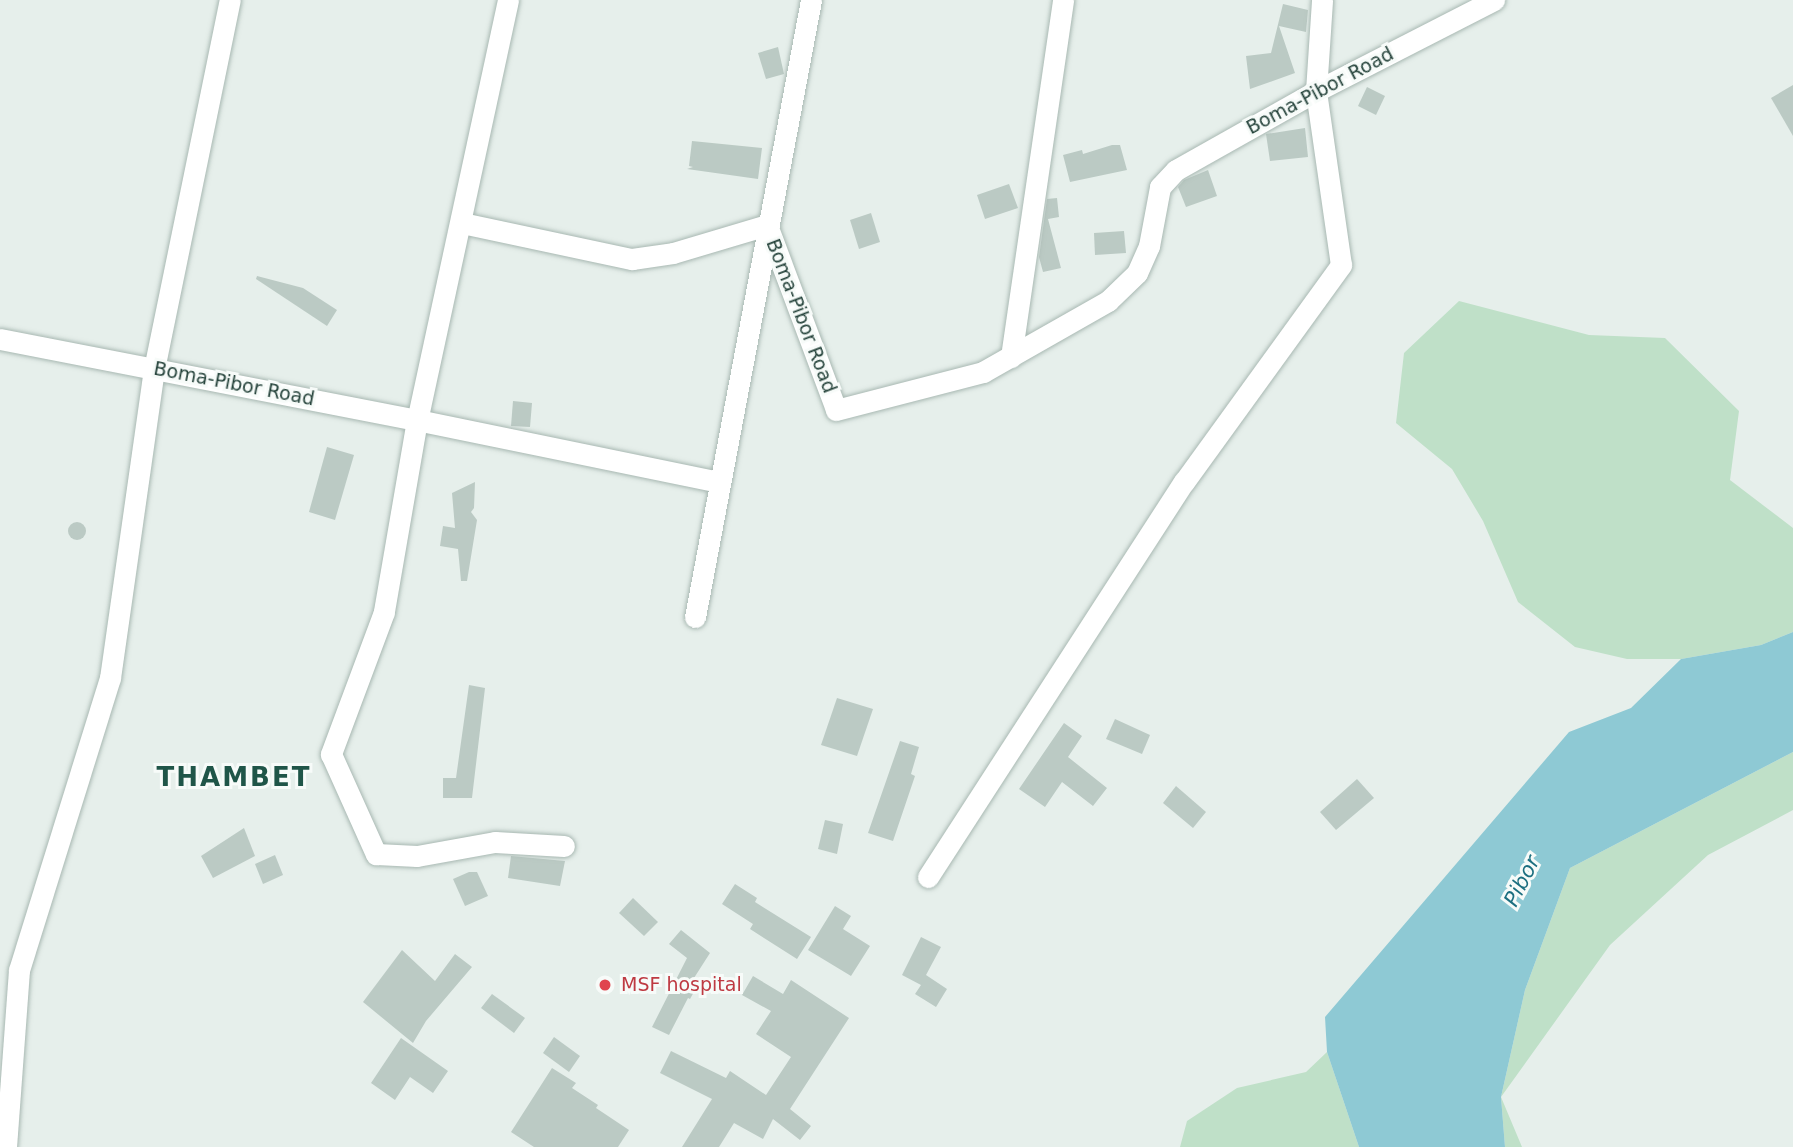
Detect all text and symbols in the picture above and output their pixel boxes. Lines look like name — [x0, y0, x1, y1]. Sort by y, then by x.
street label: Boma-Pibor Road — [1243, 43, 1397, 139]
street label: Boma-Pibor Road — [761, 236, 841, 396]
street label: Boma-Pibor Road — [152, 357, 316, 411]
district label: THAMBET — [157, 762, 311, 794]
water label: Pibor — [1499, 852, 1545, 910]
place label: MSF hospital — [621, 974, 742, 996]
marker: MSF hospital — [595, 975, 615, 995]

